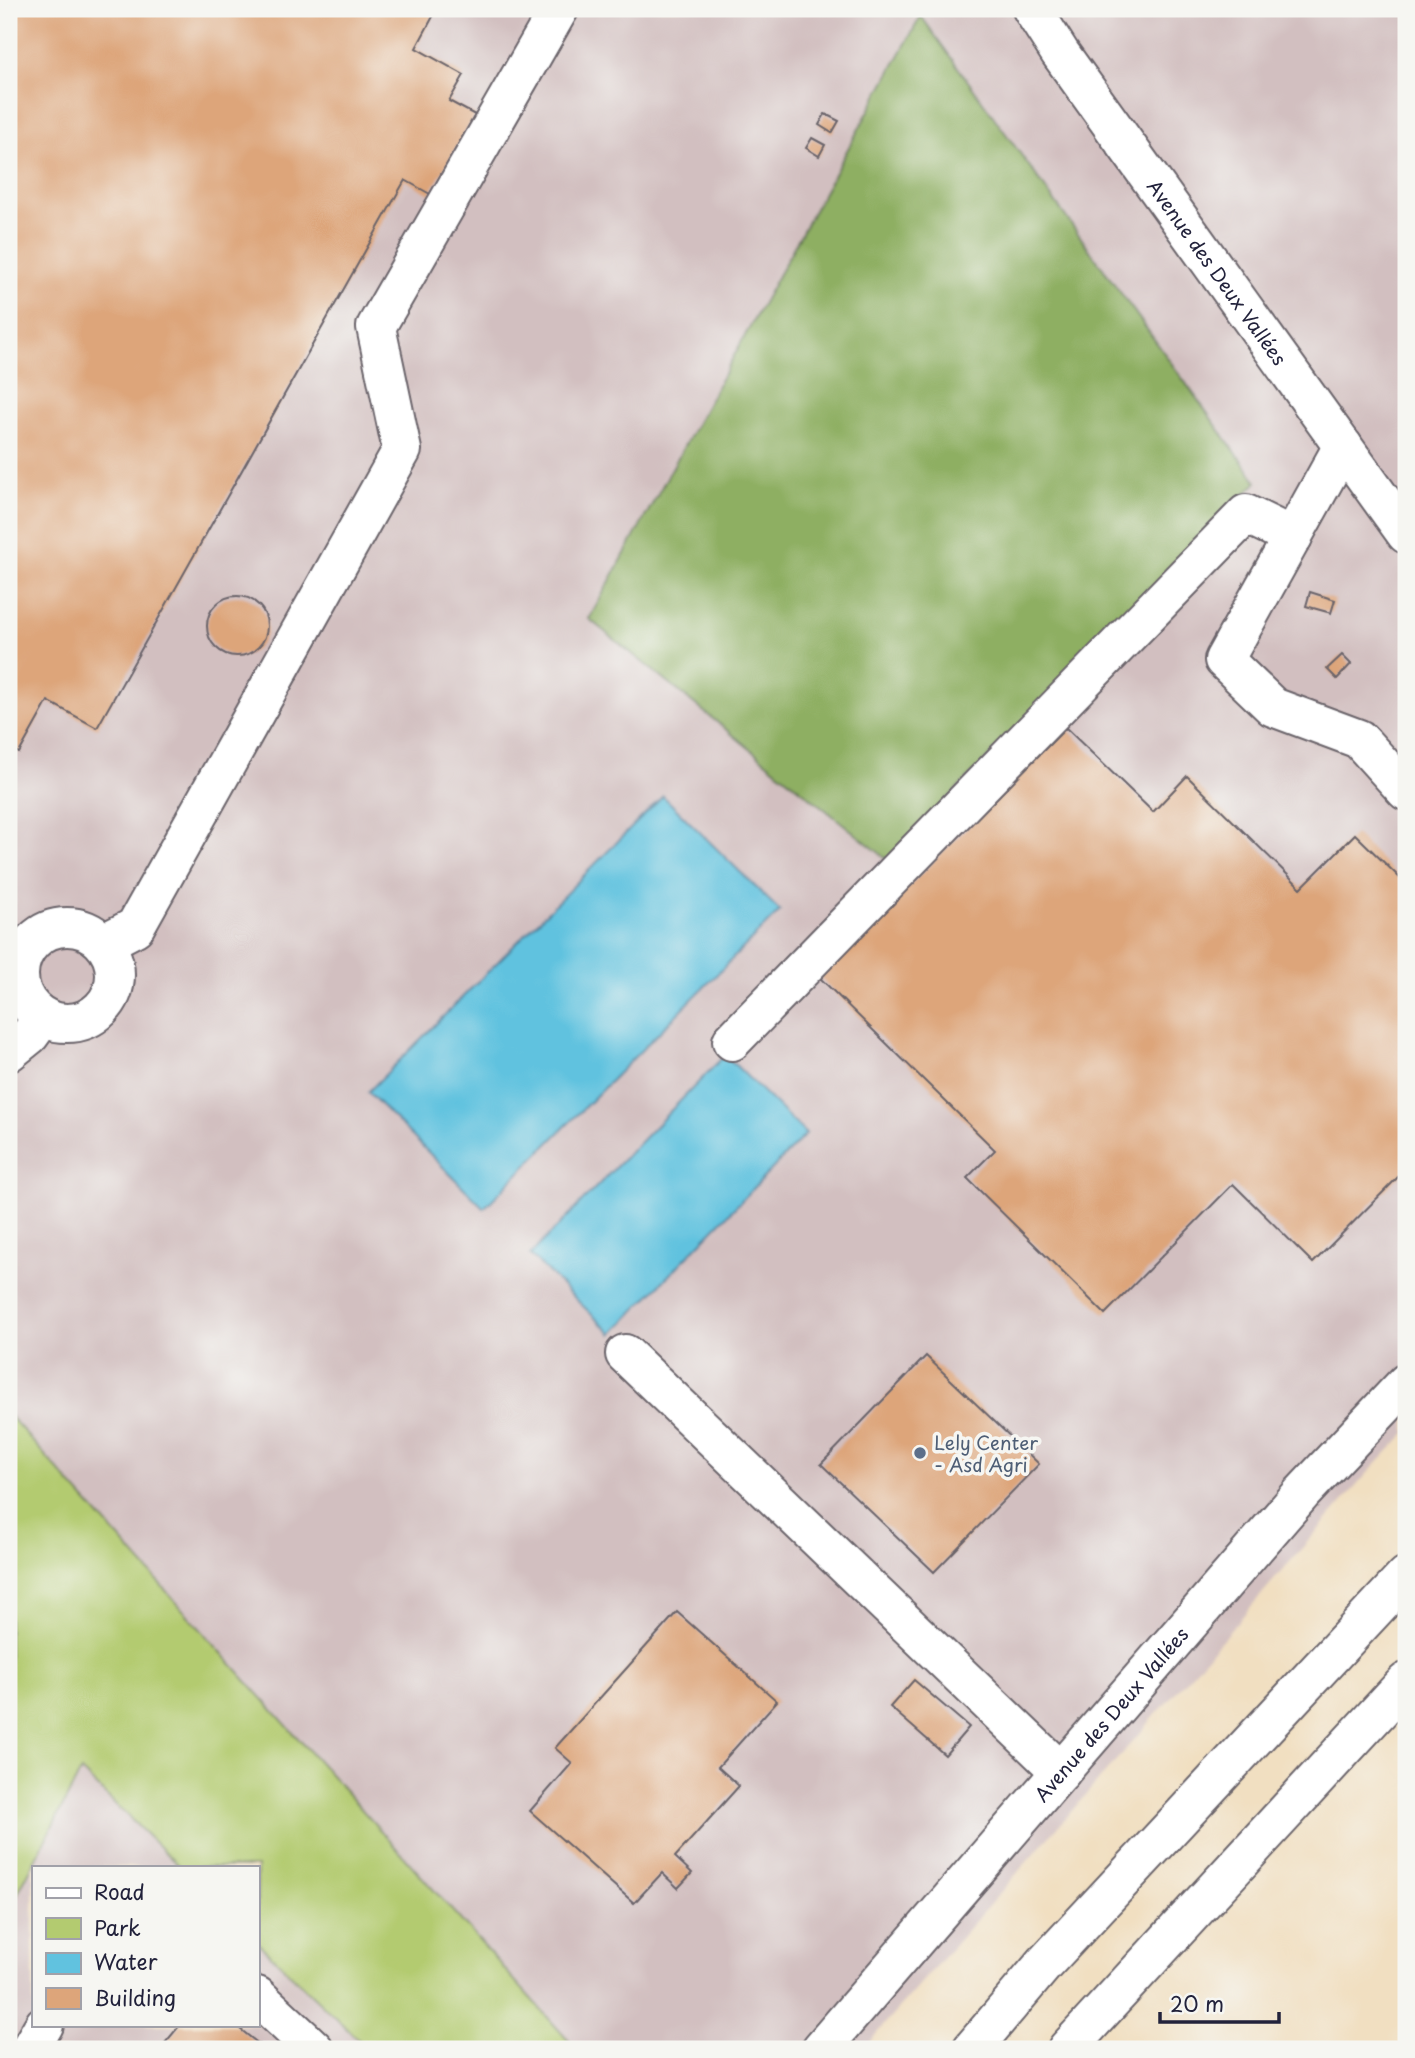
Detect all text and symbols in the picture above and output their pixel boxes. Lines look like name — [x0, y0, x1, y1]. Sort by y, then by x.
street label: Avenue des Deux Vallées — [1141, 173, 1294, 371]
place label: Lely Center - Asd Agri — [934, 1428, 1038, 1478]
marker: Lely Center - Asd Agri — [912, 1445, 928, 1461]
street label: Avenue des Deux Vallées — [1027, 1621, 1194, 1807]
legend — [32, 1866, 259, 2026]
text: Road — [94, 1875, 145, 1907]
text: Park — [94, 1911, 141, 1943]
text: Water — [94, 1945, 158, 1977]
text: Building — [94, 1981, 176, 2013]
scale bar — [1160, 1981, 1278, 2025]
text: 20 m — [1170, 1987, 1224, 2019]

